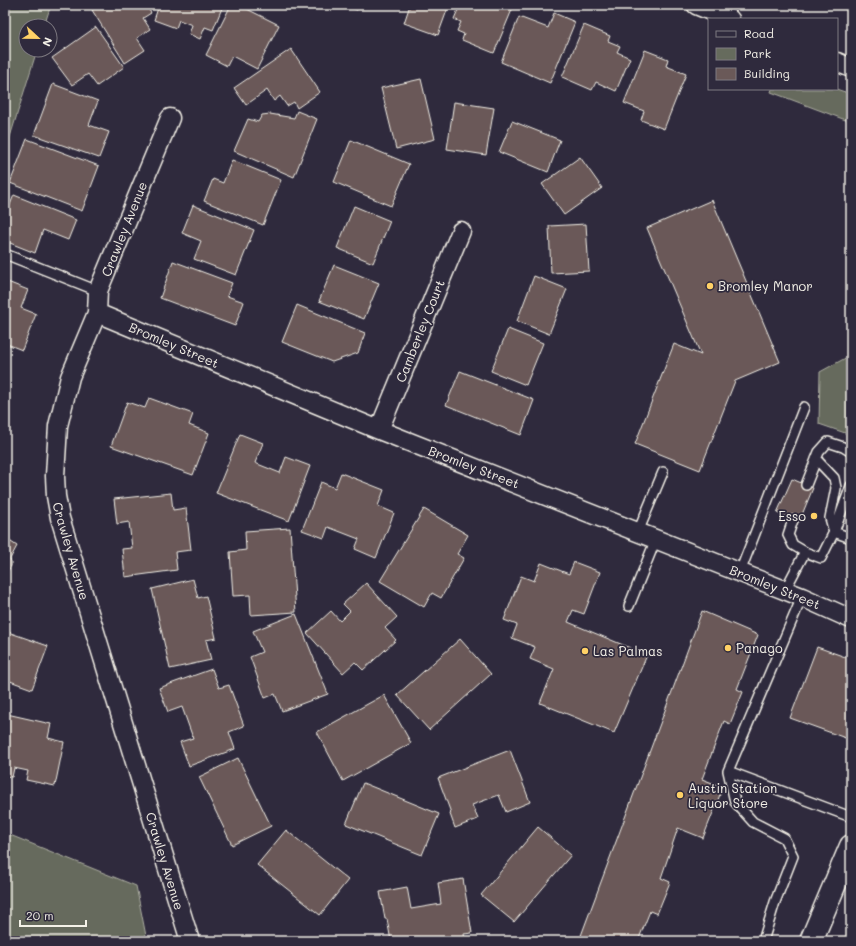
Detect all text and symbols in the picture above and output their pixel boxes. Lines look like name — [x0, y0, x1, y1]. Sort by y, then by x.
north arrow — [18, 18, 58, 58]
legend — [708, 18, 838, 90]
text: Road — [744, 25, 774, 41]
text: N — [39, 35, 56, 49]
text: Park — [744, 45, 771, 61]
text: Building — [744, 65, 790, 81]
street label: Crawley Avenue — [97, 179, 150, 279]
street label: Camberley Court — [391, 277, 448, 385]
place label: Bromley Manor — [718, 277, 813, 294]
marker: Bromley Manor — [705, 281, 715, 291]
street label: Bromley Street — [127, 318, 222, 371]
street label: Bromley Street — [426, 441, 522, 492]
street label: Crawley Avenue — [49, 500, 94, 602]
place label: Esso — [778, 507, 806, 524]
marker: Esso — [809, 511, 819, 521]
street label: Bromley Street — [727, 561, 823, 613]
place label: Panago — [736, 639, 783, 656]
place label: Las Palmas — [593, 642, 663, 659]
marker: Panago — [723, 643, 733, 653]
marker: Las Palmas — [580, 646, 590, 656]
place label: Austin Station Liquor Store — [688, 779, 777, 811]
marker: Austin Station Liquor Store — [675, 790, 685, 800]
street label: Crawley Avenue — [143, 810, 188, 912]
scale bar — [20, 902, 86, 928]
text: 20 m — [26, 907, 54, 923]

